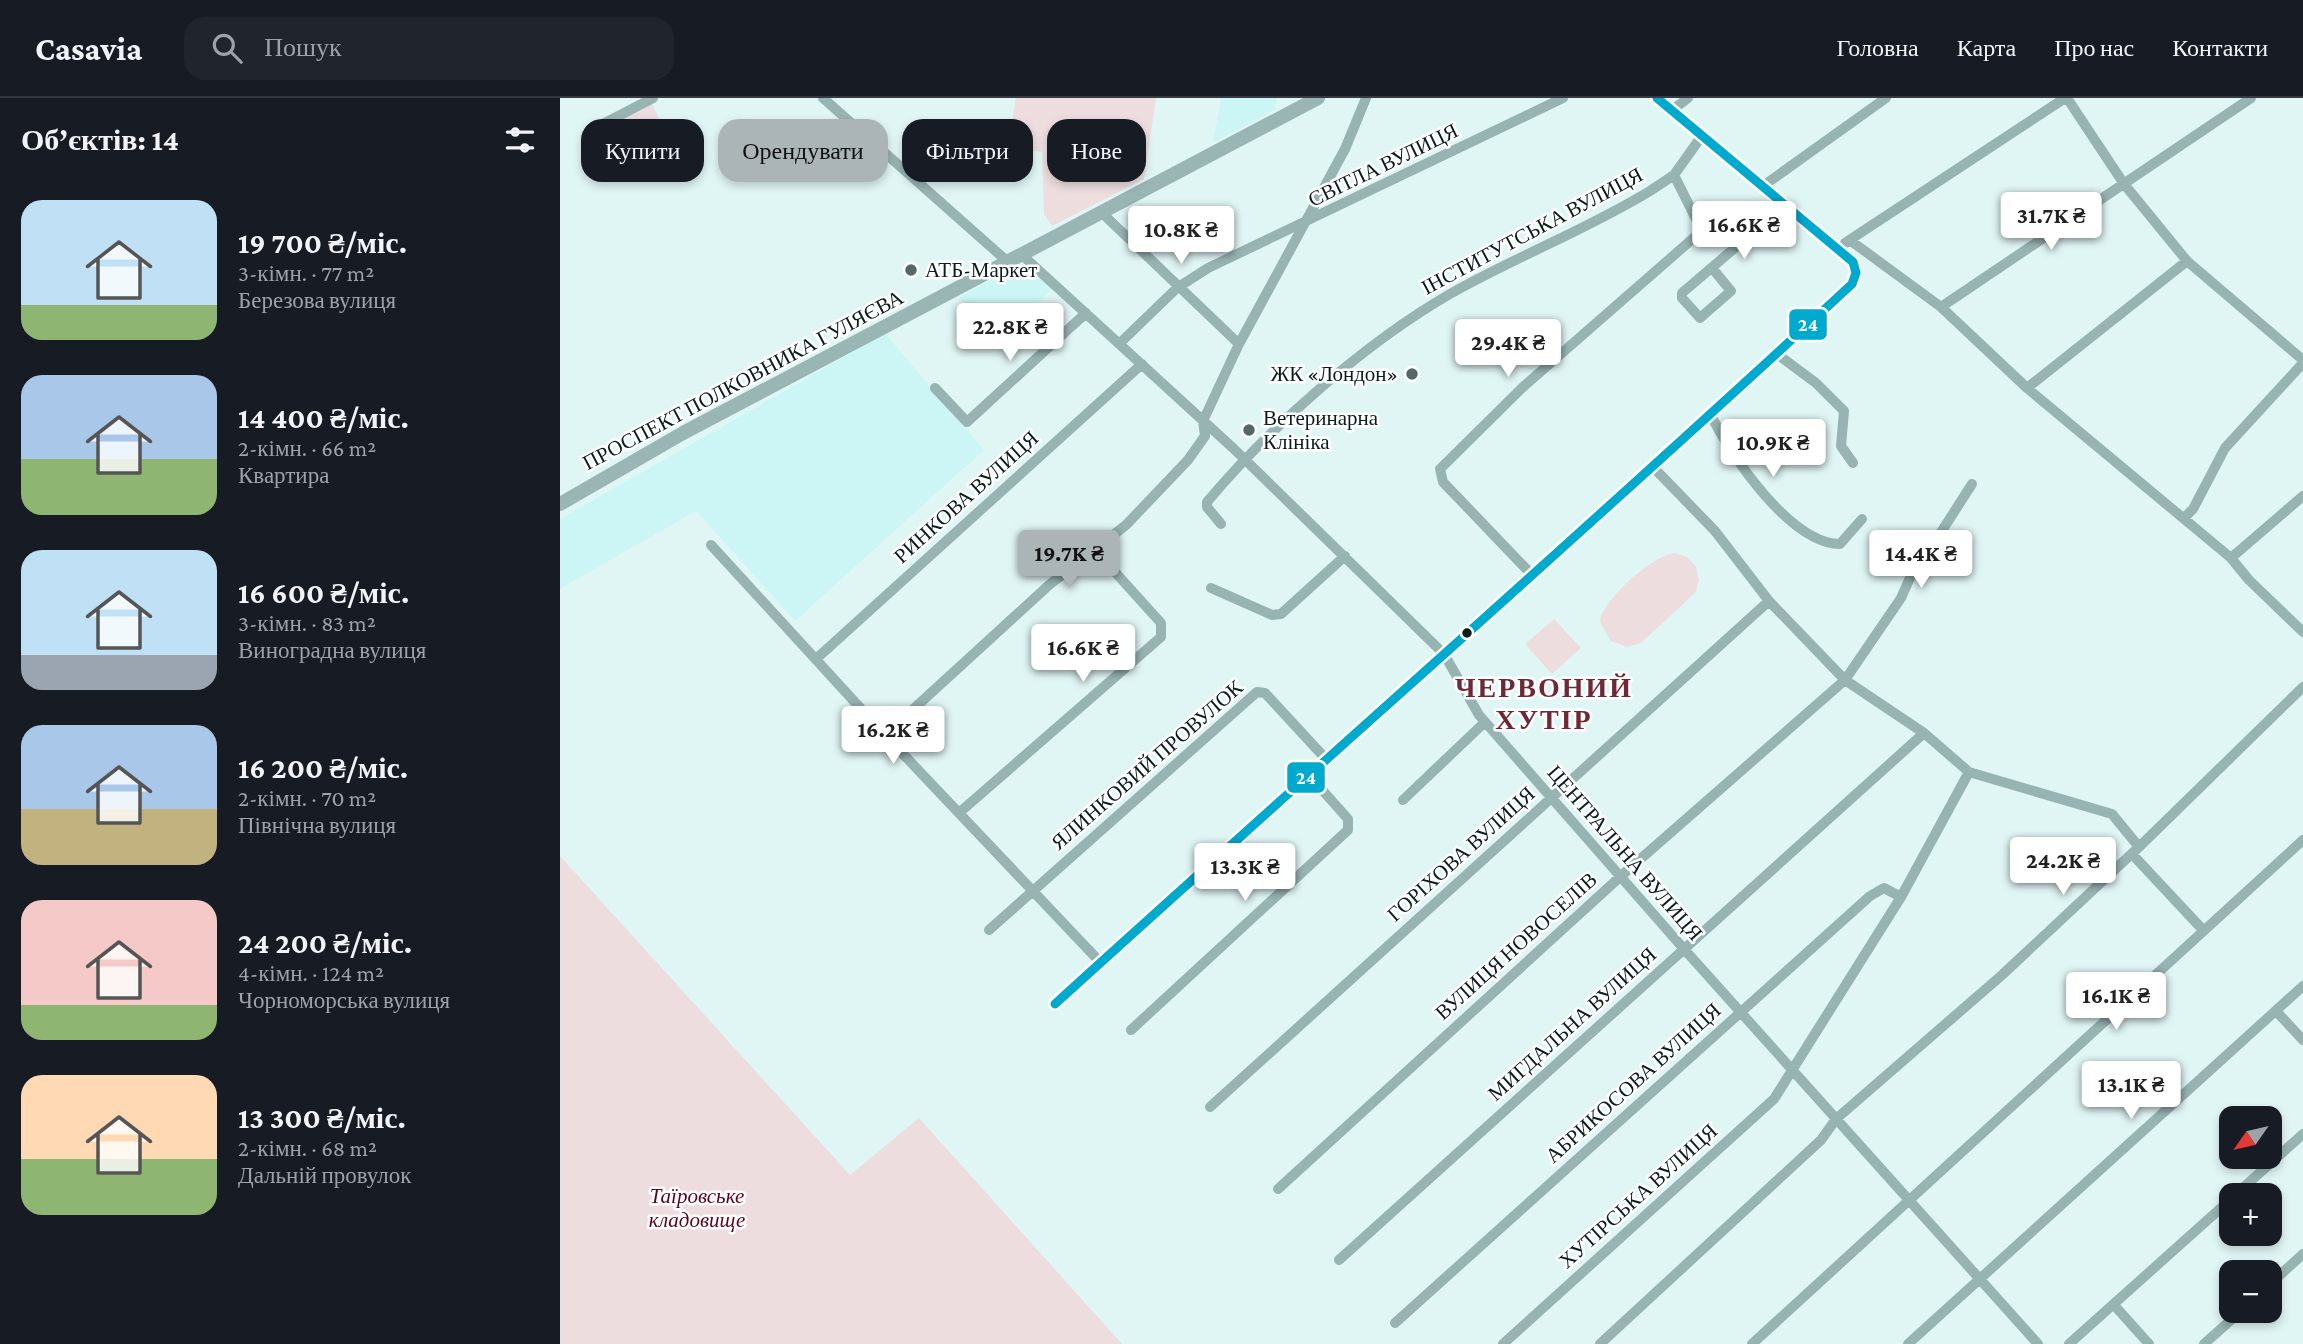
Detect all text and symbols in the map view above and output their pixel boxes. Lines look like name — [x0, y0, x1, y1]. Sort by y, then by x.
search box — [184, 17, 674, 80]
icon: search — [208, 29, 246, 67]
text: Casavia — [35, 30, 142, 67]
text: Пошук — [264, 33, 342, 62]
text: Головна — [1837, 34, 1919, 61]
text: Карта — [1957, 34, 2016, 61]
text: Про нас — [2054, 34, 2134, 61]
text: Контакти — [2172, 34, 2268, 61]
street label: СВІТЛА ВУЛИЦЯ — [1304, 118, 1462, 212]
chip: Купити — [581, 119, 704, 182]
chip: Орендувати — [718, 119, 888, 182]
chip: Фільтри — [902, 119, 1033, 182]
chip: Нове — [1047, 119, 1146, 182]
icon: filters — [501, 121, 539, 159]
text: Об’єктів: 14 — [21, 123, 179, 156]
street label: ІНСТИТУТСЬКА ВУЛИЦЯ — [1417, 162, 1647, 300]
pin: 31.7K ₴ — [1986, 192, 2116, 252]
pin: 16.6K ₴ — [1679, 202, 1809, 261]
text: 31.7K ₴ — [2017, 202, 2085, 228]
pin: 10.8K ₴ — [1116, 206, 1246, 266]
text: 16.6K ₴ — [1708, 211, 1780, 237]
text: 10.8K ₴ — [1144, 216, 1218, 242]
text: 19 700 ₴/міс. — [238, 226, 407, 259]
icon: home — [77, 228, 161, 312]
place label: АТБ-Маркет — [925, 258, 1038, 282]
text: 3-кімн. · 77 m² — [238, 260, 374, 286]
marker: АТБ-Маркет — [903, 262, 919, 278]
street label: ПРОСПЕКТ ПОЛКОВНИКА ГУЛЯЄВА — [579, 285, 908, 475]
text: Березова вулиця — [238, 287, 396, 313]
pin: 22.8K ₴ — [945, 303, 1075, 363]
line badge: 24 — [1788, 308, 1828, 341]
text: 22.8K ₴ — [973, 313, 1047, 339]
text: 24 — [1798, 314, 1818, 335]
pin: 29.4K ₴ — [1443, 320, 1573, 379]
text: 29.4K ₴ — [1471, 329, 1545, 355]
place label: ЖК «Лондон» — [1271, 362, 1398, 386]
marker: ЖК «Лондон» — [1404, 366, 1420, 382]
text: 14 400 ₴/міс. — [238, 401, 409, 434]
icon: home — [77, 403, 161, 487]
place label: Ветеринарна Клініка — [1263, 406, 1379, 454]
pin: 10.9K ₴ — [1708, 420, 1838, 479]
marker: Ветеринарна Клініка — [1241, 422, 1257, 438]
street label: РИНКОВА ВУЛИЦЯ — [889, 426, 1043, 568]
text: 10.9K ₴ — [1737, 429, 1809, 455]
text: 2-кімн. · 66 m² — [238, 435, 376, 461]
text: Квартира — [238, 462, 329, 488]
pin: 19.7K ₴ — [1004, 531, 1134, 590]
pin: 14.4K ₴ — [1856, 531, 1986, 590]
text: 19.7K ₴ — [1034, 540, 1104, 566]
text: 14.4K ₴ — [1885, 540, 1957, 566]
text: 16 600 ₴/міс. — [238, 576, 409, 609]
icon: home — [77, 578, 161, 662]
text: 3-кімн. · 83 m² — [238, 610, 376, 636]
pin: 16.6K ₴ — [1018, 624, 1148, 684]
unlabelled marker — [1460, 626, 1474, 640]
text: 16.6K ₴ — [1047, 634, 1119, 660]
text: Виноградна вулиця — [238, 637, 426, 663]
district label: ЧЕРВОНИЙ ХУТІР — [1455, 672, 1633, 735]
street label: ЯЛИНКОВИЙ ПРОВУЛОК — [1046, 675, 1248, 855]
pin: 16.2K ₴ — [828, 706, 958, 766]
text: 16.2K ₴ — [858, 716, 928, 742]
text: 16 200 ₴/міс. — [238, 751, 408, 784]
icon: home — [77, 753, 161, 837]
line badge: 24 — [1286, 761, 1326, 794]
street label: ЦЕНТРАЛЬНА ВУЛИЦЯ — [1542, 761, 1708, 945]
text: 24 — [1296, 767, 1316, 788]
street label: ГОРІХОВА ВУЛИЦЯ — [1382, 782, 1540, 926]
text: 2-кімн. · 70 m² — [238, 785, 376, 811]
text: Північна вулиця — [238, 812, 396, 838]
pin: 24.2K ₴ — [1998, 838, 2128, 897]
pin: 13.3K ₴ — [1180, 844, 1310, 903]
text: 24.2K ₴ — [2026, 847, 2100, 873]
text: 13.3K ₴ — [1210, 853, 1280, 879]
street label: ВУЛИЦЯ НОВОСЕЛІВ — [1430, 867, 1602, 1025]
text: 24 200 ₴/міс. — [238, 926, 412, 959]
icon: home — [77, 928, 161, 1012]
street label: МИГДАЛЬНА ВУЛИЦЯ — [1483, 942, 1661, 1106]
text: 4-кімн. · 124 m² — [238, 960, 384, 986]
pin: 16.1K ₴ — [2051, 972, 2181, 1032]
text: 16.1K ₴ — [2082, 982, 2150, 1008]
text: Чорноморська вулиця — [238, 987, 450, 1013]
street label: АБРИКОСОВА ВУЛИЦЯ — [1541, 998, 1725, 1168]
pin: 13.1K ₴ — [2066, 1062, 2196, 1121]
text: 13.1K ₴ — [2098, 1071, 2164, 1097]
text: 13 300 ₴/міс. — [238, 1101, 406, 1134]
icon: home — [77, 1103, 161, 1187]
north arrow — [2219, 1106, 2282, 1169]
map controls — [2219, 1106, 2282, 1323]
street label: ХУТІРСЬКА ВУЛИЦЯ — [1554, 1119, 1722, 1273]
text: 2-кімн. · 68 m² — [238, 1135, 377, 1161]
text: Дальній провулок — [238, 1162, 411, 1188]
button: + — [2219, 1183, 2282, 1246]
park label: Таїровське кладовище — [649, 1184, 745, 1232]
button: − — [2219, 1260, 2282, 1323]

